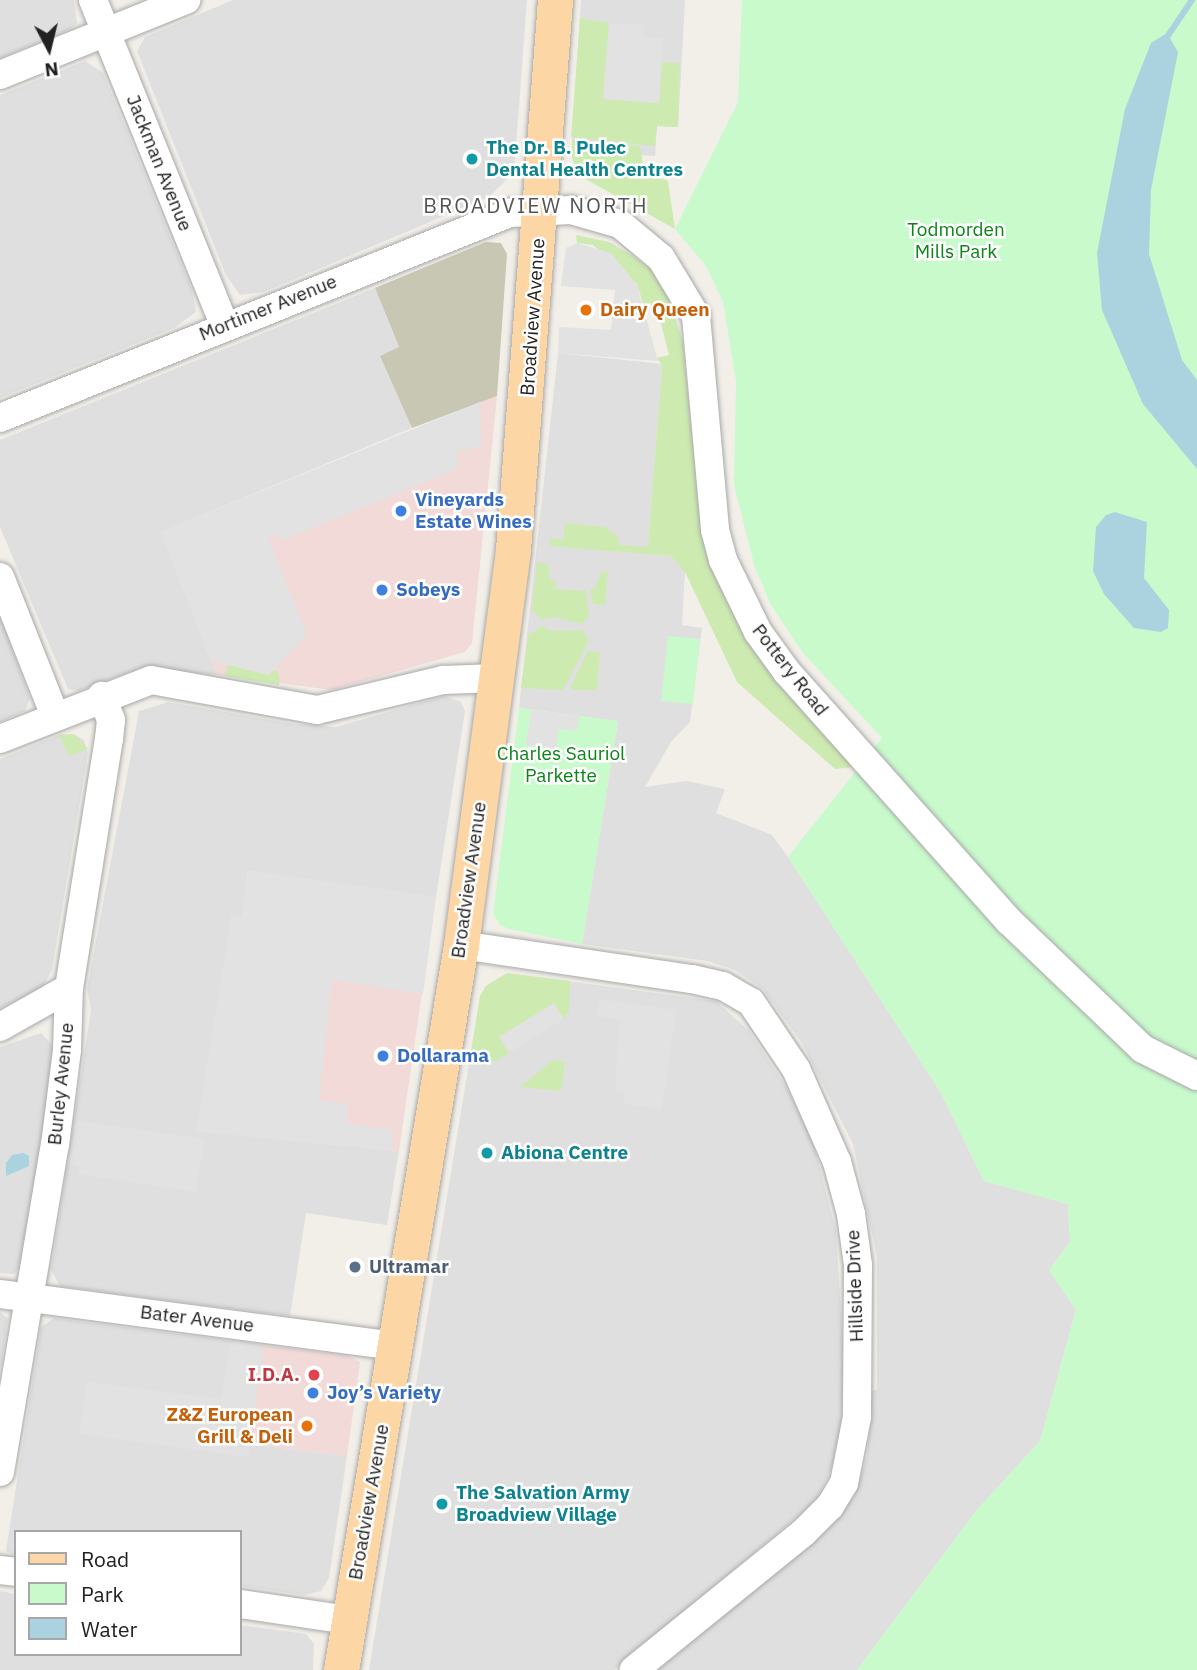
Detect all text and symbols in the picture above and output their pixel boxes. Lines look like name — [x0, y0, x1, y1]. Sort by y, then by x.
north arrow — [14, 14, 84, 84]
text: N — [43, 57, 60, 83]
street label: Jackman Avenue — [121, 92, 197, 234]
place label: The Dr. B. Pulec Dental Health Centres — [486, 137, 683, 181]
marker: The Dr. B. Pulec Dental Health Centres — [464, 151, 480, 167]
district label: BROADVIEW NORTH — [425, 192, 647, 218]
park label: Todmorden Mills Park — [907, 219, 1005, 263]
street label: Broadview Avenue — [516, 237, 550, 397]
street label: Mortimer Avenue — [196, 270, 340, 346]
place label: Dairy Queen — [600, 299, 709, 321]
marker: Dairy Queen — [578, 302, 594, 318]
place label: Vineyards Estate Wines — [415, 489, 532, 533]
marker: Vineyards Estate Wines — [393, 503, 409, 519]
place label: Sobeys — [396, 579, 460, 601]
marker: Sobeys — [374, 582, 390, 598]
street label: Pottery Road — [747, 620, 833, 720]
park label: Charles Sauriol Parkette — [497, 743, 625, 787]
street label: Broadview Avenue — [447, 800, 491, 960]
street label: Burley Avenue — [43, 1022, 79, 1146]
place label: Dollarama — [397, 1045, 489, 1067]
marker: Dollarama — [375, 1048, 391, 1064]
place label: Abiona Centre — [501, 1142, 628, 1164]
marker: Abiona Centre — [479, 1145, 495, 1161]
street label: Hillside Drive — [842, 1229, 868, 1343]
place label: Ultramar — [369, 1256, 449, 1278]
marker: Ultramar — [347, 1259, 363, 1275]
street label: Bater Avenue — [139, 1301, 255, 1337]
place label: I.D.A. — [248, 1364, 300, 1386]
marker: I.D.A. — [306, 1367, 322, 1383]
place label: Joy’s Variety — [327, 1382, 441, 1404]
marker: Joy’s Variety — [305, 1385, 321, 1401]
place label: Z&Z European Grill & Deli — [167, 1404, 293, 1448]
marker: Z&Z European Grill & Deli — [299, 1418, 315, 1434]
street label: Broadview Avenue — [344, 1422, 394, 1582]
place label: The Salvation Army Broadview Village — [456, 1482, 630, 1526]
marker: The Salvation Army Broadview Village — [434, 1496, 450, 1512]
legend — [14, 1530, 242, 1656]
text: Road — [81, 1545, 129, 1573]
text: Park — [81, 1580, 124, 1608]
text: Water — [81, 1615, 137, 1643]

